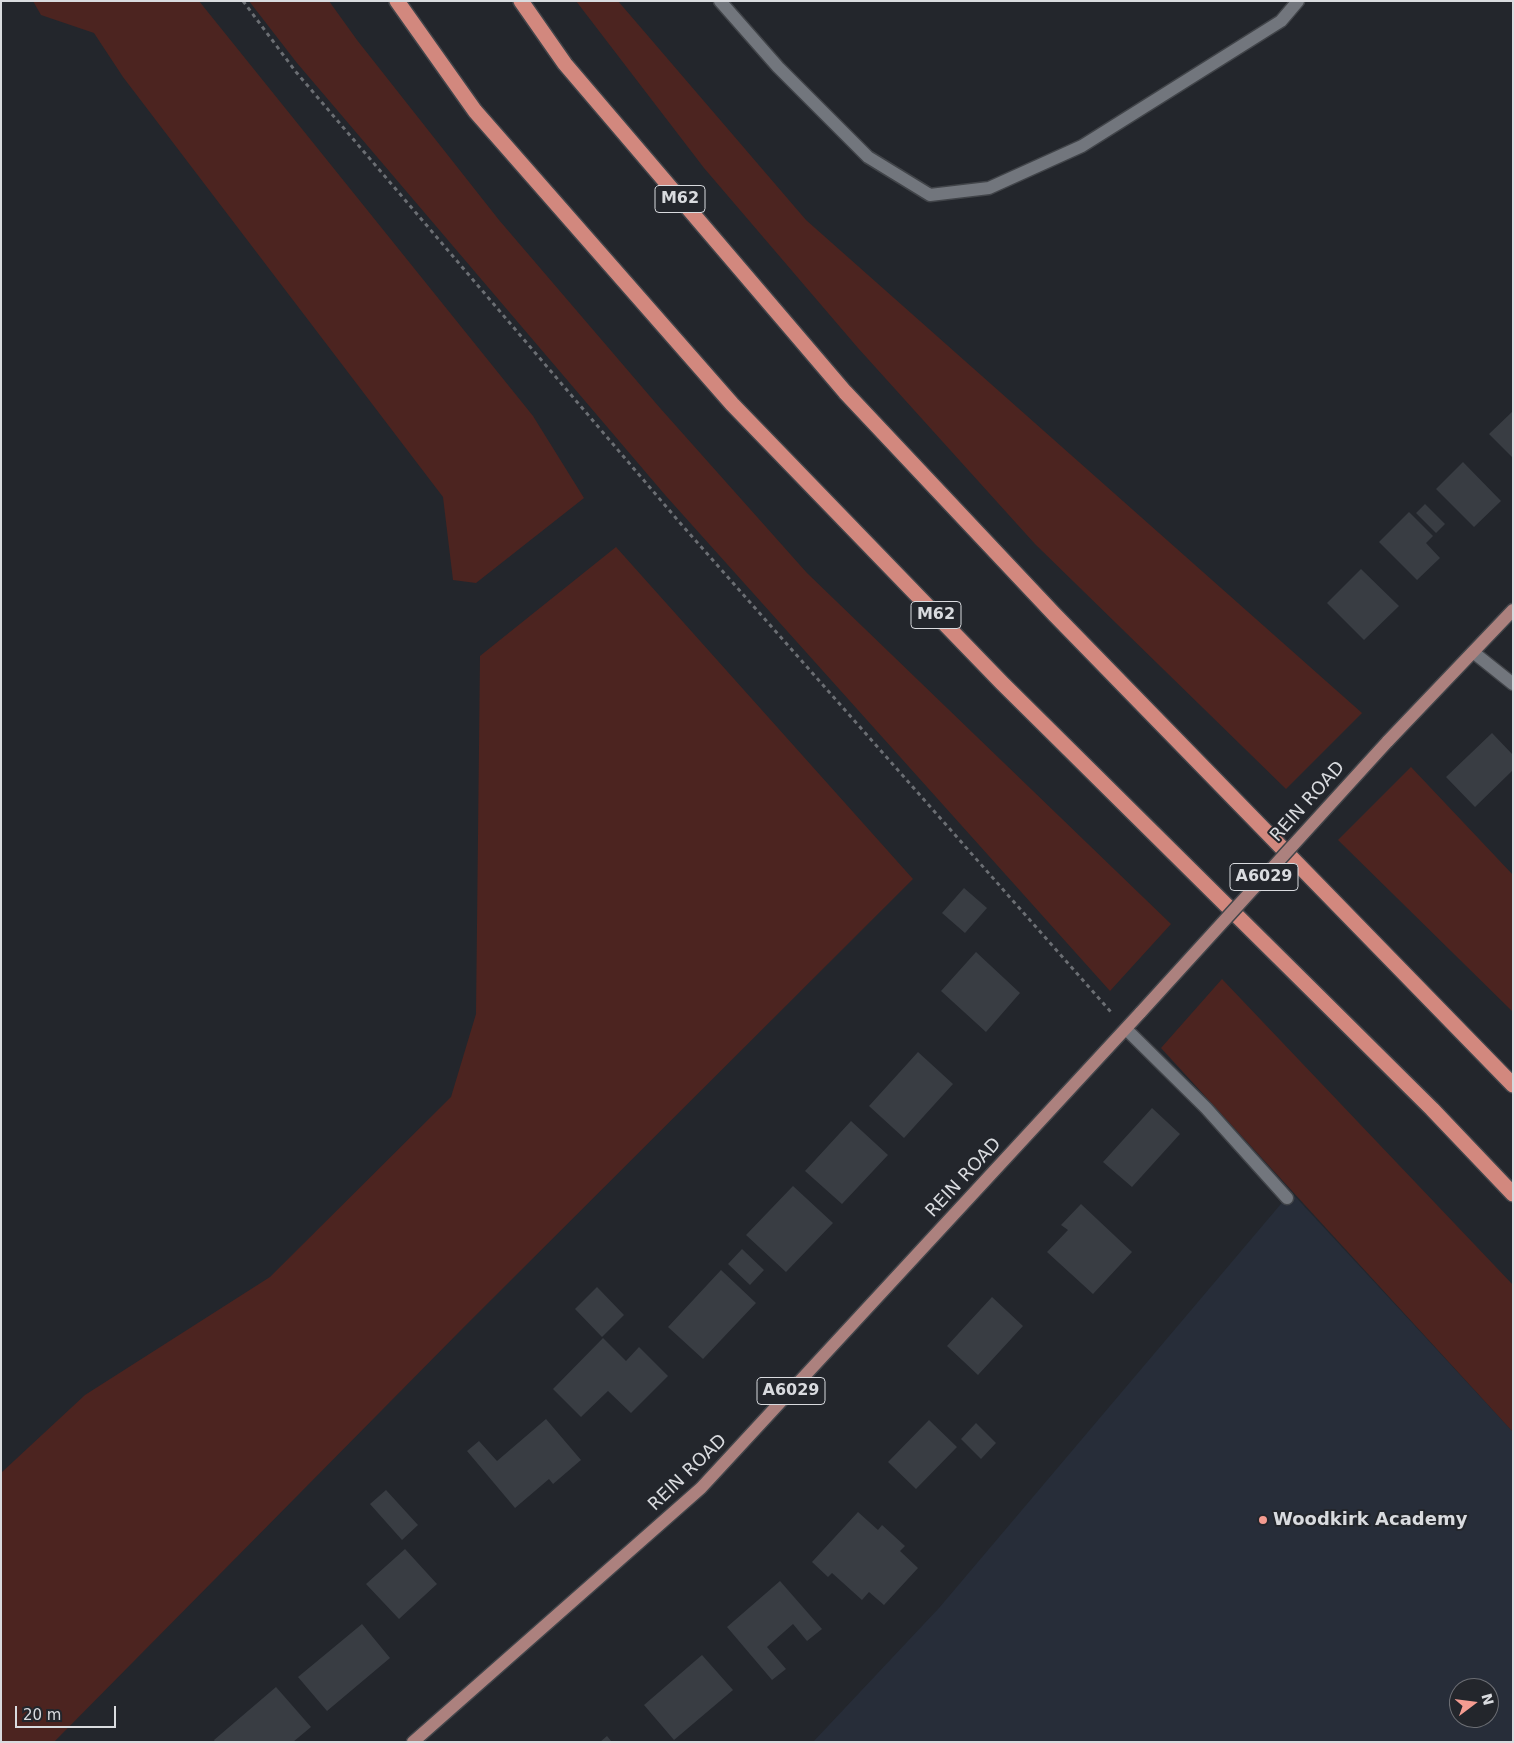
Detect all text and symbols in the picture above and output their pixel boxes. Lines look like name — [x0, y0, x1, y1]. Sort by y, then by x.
road number: M62 — [655, 185, 705, 212]
road number: M62 — [911, 602, 961, 628]
street label: REIN ROAD — [1266, 757, 1350, 847]
road number: A6029 — [1230, 864, 1298, 890]
street label: REIN ROAD — [922, 1134, 1006, 1222]
road number: A6029 — [757, 1378, 825, 1404]
street label: REIN ROAD — [644, 1430, 732, 1516]
place label: Woodkirk Academy — [1273, 1509, 1467, 1531]
marker: Woodkirk Academy — [1257, 1514, 1269, 1526]
north arrow — [1449, 1678, 1499, 1728]
text: N — [1478, 1692, 1497, 1707]
scale bar — [18, 1696, 119, 1728]
text: 20 m — [23, 1706, 61, 1724]

